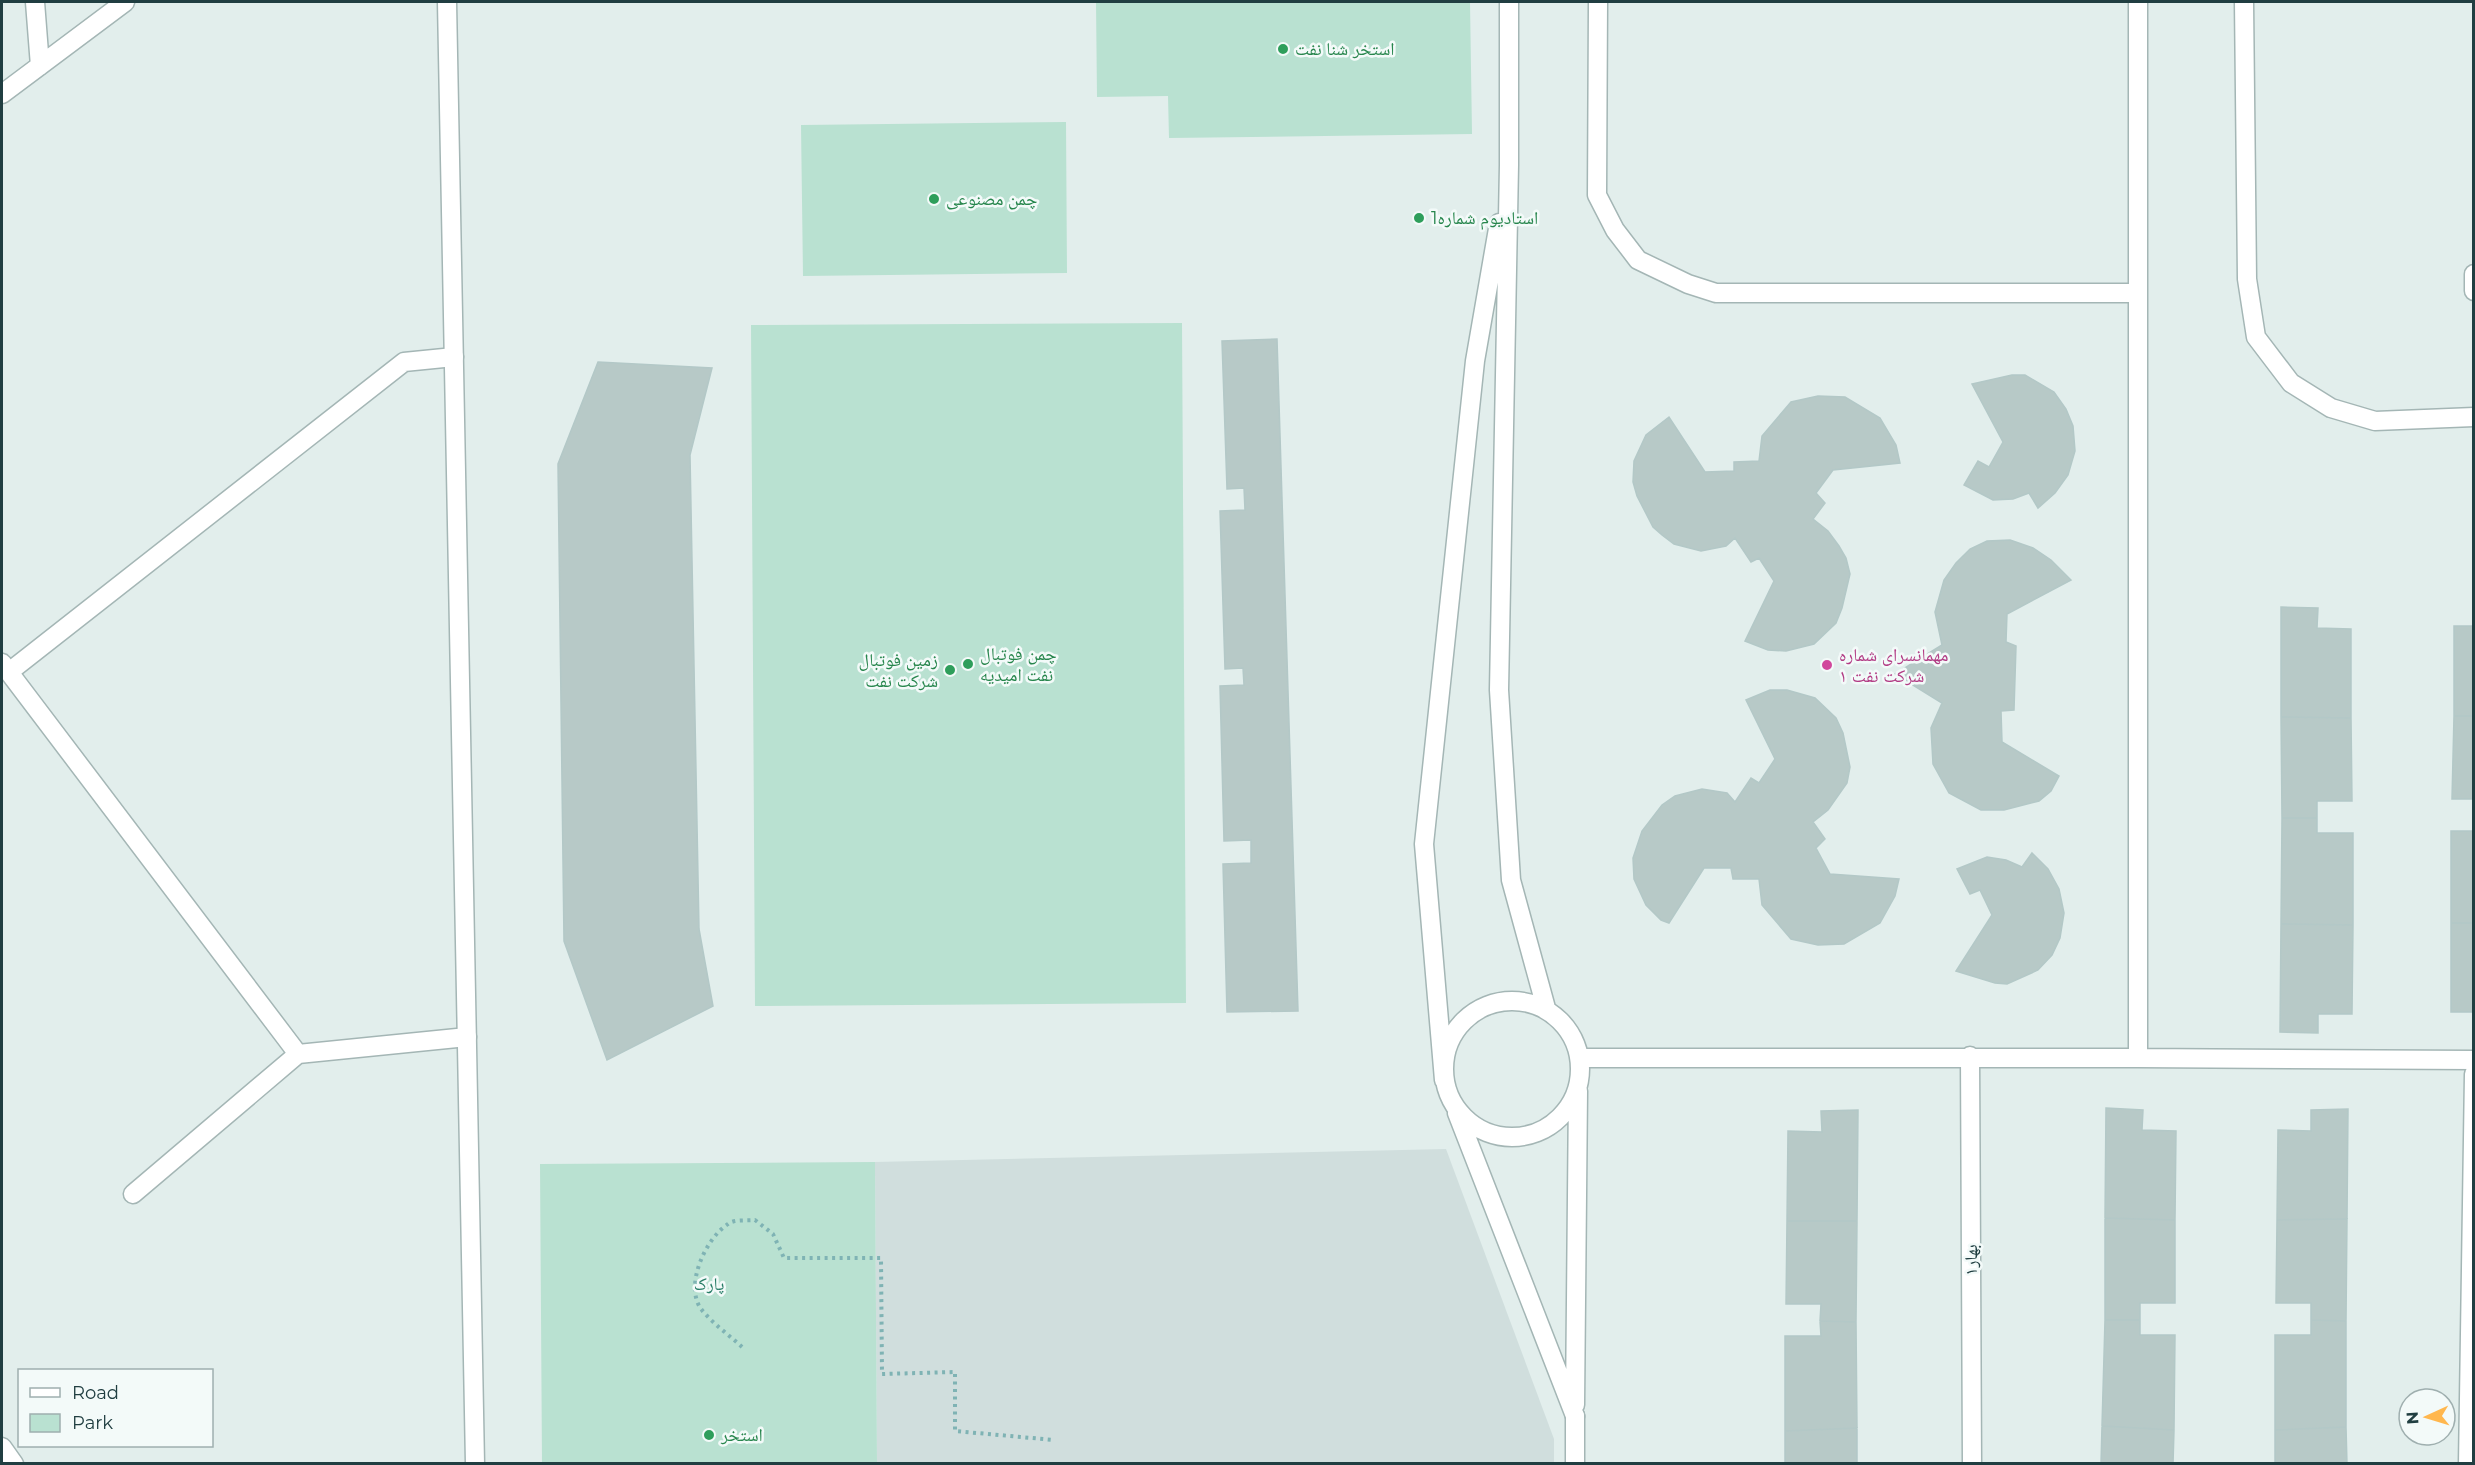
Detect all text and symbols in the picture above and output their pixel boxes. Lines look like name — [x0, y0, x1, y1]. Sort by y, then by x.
place label: استخر شنا نفت — [1295, 38, 1395, 60]
marker: استخر شنا نفت — [1276, 42, 1290, 56]
place label: چمن مصنوعی — [946, 188, 1037, 210]
marker: چمن مصنوعی — [927, 192, 941, 206]
place label: استادیوم شماره1 — [1431, 207, 1538, 230]
marker: استادیوم شماره1 — [1412, 211, 1426, 225]
place label: چمن فوتبال نفت امیدیه — [980, 643, 1057, 686]
place label: مهمانسرای شماره ۱ شرکت نفت — [1839, 644, 1948, 687]
place label: زمین فوتبال شرکت نفت — [858, 649, 938, 692]
marker: چمن فوتبال نفت امیدیه — [961, 657, 975, 671]
marker: مهمانسرای شماره ۱ شرکت نفت — [1820, 658, 1834, 672]
marker: زمین فوتبال شرکت نفت — [943, 663, 957, 677]
street label: بهار۱ — [1960, 1244, 1982, 1276]
park label: پارک — [694, 1273, 724, 1295]
legend — [18, 1369, 213, 1447]
text: Road — [72, 1382, 119, 1404]
north arrow — [2397, 1387, 2457, 1447]
text: N — [2403, 1411, 2422, 1425]
text: Park — [72, 1412, 113, 1434]
place label: استخر — [720, 1424, 763, 1446]
marker: استخر — [702, 1428, 716, 1442]

